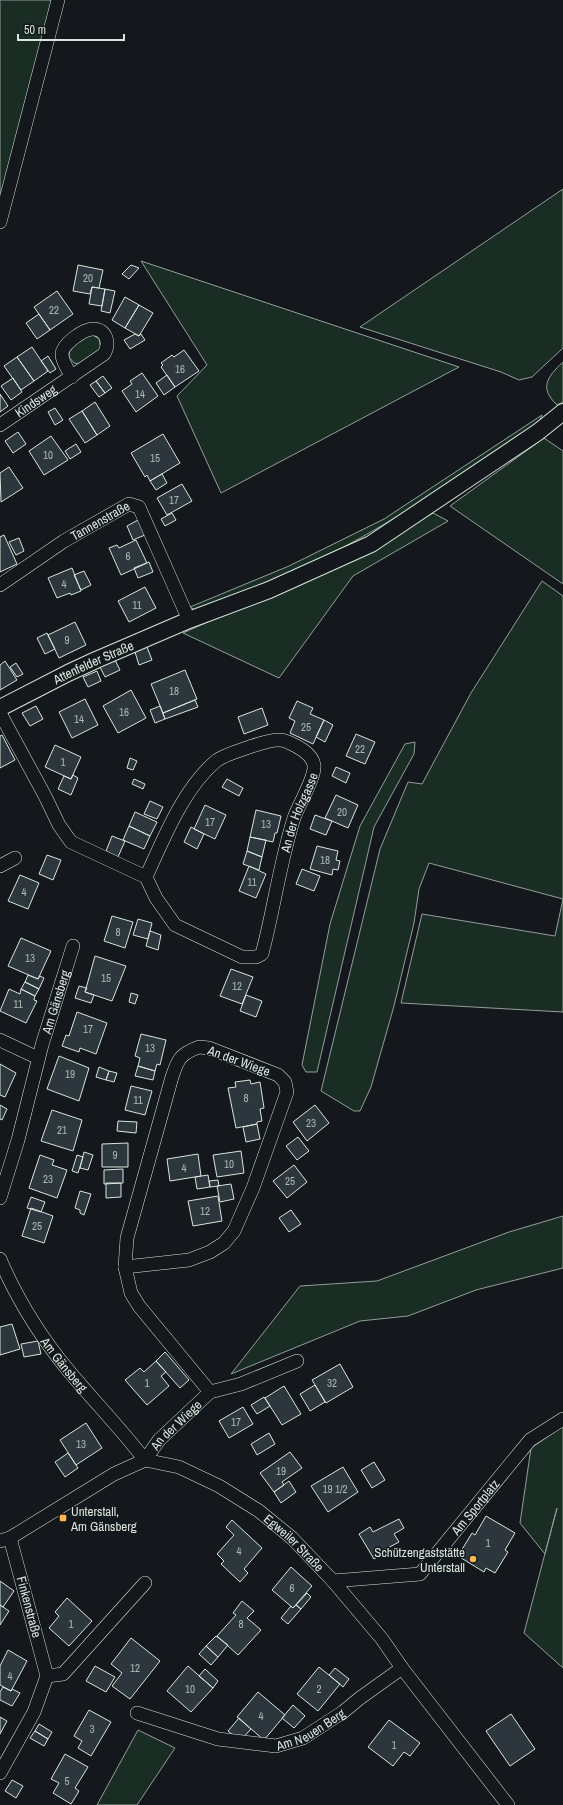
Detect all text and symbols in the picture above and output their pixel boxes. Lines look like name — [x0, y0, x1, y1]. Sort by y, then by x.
scale bar — [18, 16, 124, 42]
text: 50 m — [24, 22, 46, 38]
house number: 20 — [83, 271, 93, 285]
house number: 22 — [49, 303, 59, 317]
house number: 16 — [175, 362, 185, 376]
street label: Kindsweg — [11, 380, 60, 421]
house number: 14 — [135, 387, 145, 401]
house number: 10 — [43, 448, 53, 462]
house number: 15 — [150, 451, 160, 465]
house number: 17 — [169, 493, 179, 507]
street label: Tannenstraße — [67, 497, 133, 544]
house number: 6 — [125, 549, 131, 563]
house number: 4 — [61, 577, 67, 591]
house number: 11 — [132, 598, 142, 612]
house number: 9 — [64, 633, 70, 647]
street label: Attenfelder Straße — [49, 636, 136, 688]
house number: 18 — [169, 684, 179, 698]
house number: 16 — [119, 705, 129, 719]
house number: 14 — [74, 712, 84, 726]
house number: 25 — [301, 720, 311, 734]
house number: 22 — [355, 742, 365, 756]
house number: 1 — [60, 755, 66, 769]
street label: An der Holzgasse — [276, 770, 321, 855]
house number: 20 — [337, 805, 347, 819]
house number: 17 — [205, 815, 215, 829]
house number: 13 — [261, 817, 271, 831]
house number: 18 — [320, 853, 330, 867]
house number: 11 — [247, 875, 257, 889]
house number: 4 — [21, 885, 27, 899]
house number: 8 — [115, 925, 121, 939]
house number: 13 — [25, 951, 35, 965]
street label: Am Gänsberg — [37, 968, 74, 1037]
house number: 15 — [101, 971, 111, 985]
house number: 12 — [232, 979, 242, 993]
house number: 11 — [13, 997, 23, 1011]
house number: 17 — [83, 1022, 93, 1036]
house number: 13 — [145, 1041, 155, 1055]
street label: An der Wiege — [205, 1042, 273, 1080]
house number: 19 — [65, 1067, 75, 1081]
house number: 8 — [243, 1091, 249, 1105]
house number: 11 — [133, 1093, 143, 1107]
house number: 23 — [306, 1116, 316, 1130]
house number: 21 — [57, 1123, 67, 1137]
house number: 9 — [112, 1148, 118, 1162]
house number: 10 — [224, 1157, 234, 1171]
house number: 4 — [181, 1161, 187, 1175]
house number: 23 — [43, 1172, 53, 1186]
house number: 25 — [285, 1174, 295, 1188]
house number: 12 — [200, 1204, 210, 1218]
house number: 25 — [32, 1219, 42, 1233]
street label: Am Gänsberg — [37, 1333, 92, 1396]
house number: 1 — [144, 1376, 150, 1390]
house number: 32 — [327, 1376, 337, 1390]
street label: An der Wiege — [146, 1396, 205, 1454]
house number: 17 — [231, 1415, 241, 1429]
house number: 13 — [76, 1437, 86, 1451]
house number: 19 — [276, 1464, 286, 1478]
street label: Am Sportplatz — [447, 1476, 503, 1539]
house number: 19 1/2 — [322, 1482, 348, 1496]
place label: Unterstall, Am Gänsberg — [70, 1503, 137, 1535]
street label: Egweiler Straße — [261, 1510, 328, 1575]
marker: Unterstall, Am Gänsberg — [58, 1513, 68, 1523]
house number: 1 — [485, 1536, 491, 1550]
house number: 4 — [236, 1544, 242, 1558]
place label: Schützengaststätte Unterstall — [374, 1544, 465, 1576]
marker: Schützengaststätte Unterstall — [468, 1554, 478, 1564]
street label: Finkenstraße — [13, 1574, 45, 1640]
house number: 6 — [289, 1581, 295, 1595]
house number: 1 — [68, 1617, 74, 1631]
house number: 8 — [238, 1617, 244, 1631]
house number: 12 — [130, 1661, 140, 1675]
house number: 4 — [7, 1669, 13, 1683]
house number: 10 — [185, 1682, 195, 1696]
house number: 2 — [316, 1682, 322, 1696]
street label: Am Neuen Berg — [273, 1704, 348, 1754]
house number: 4 — [258, 1709, 264, 1723]
house number: 3 — [89, 1722, 95, 1736]
house number: 1 — [391, 1738, 397, 1752]
house number: 5 — [64, 1774, 70, 1788]

